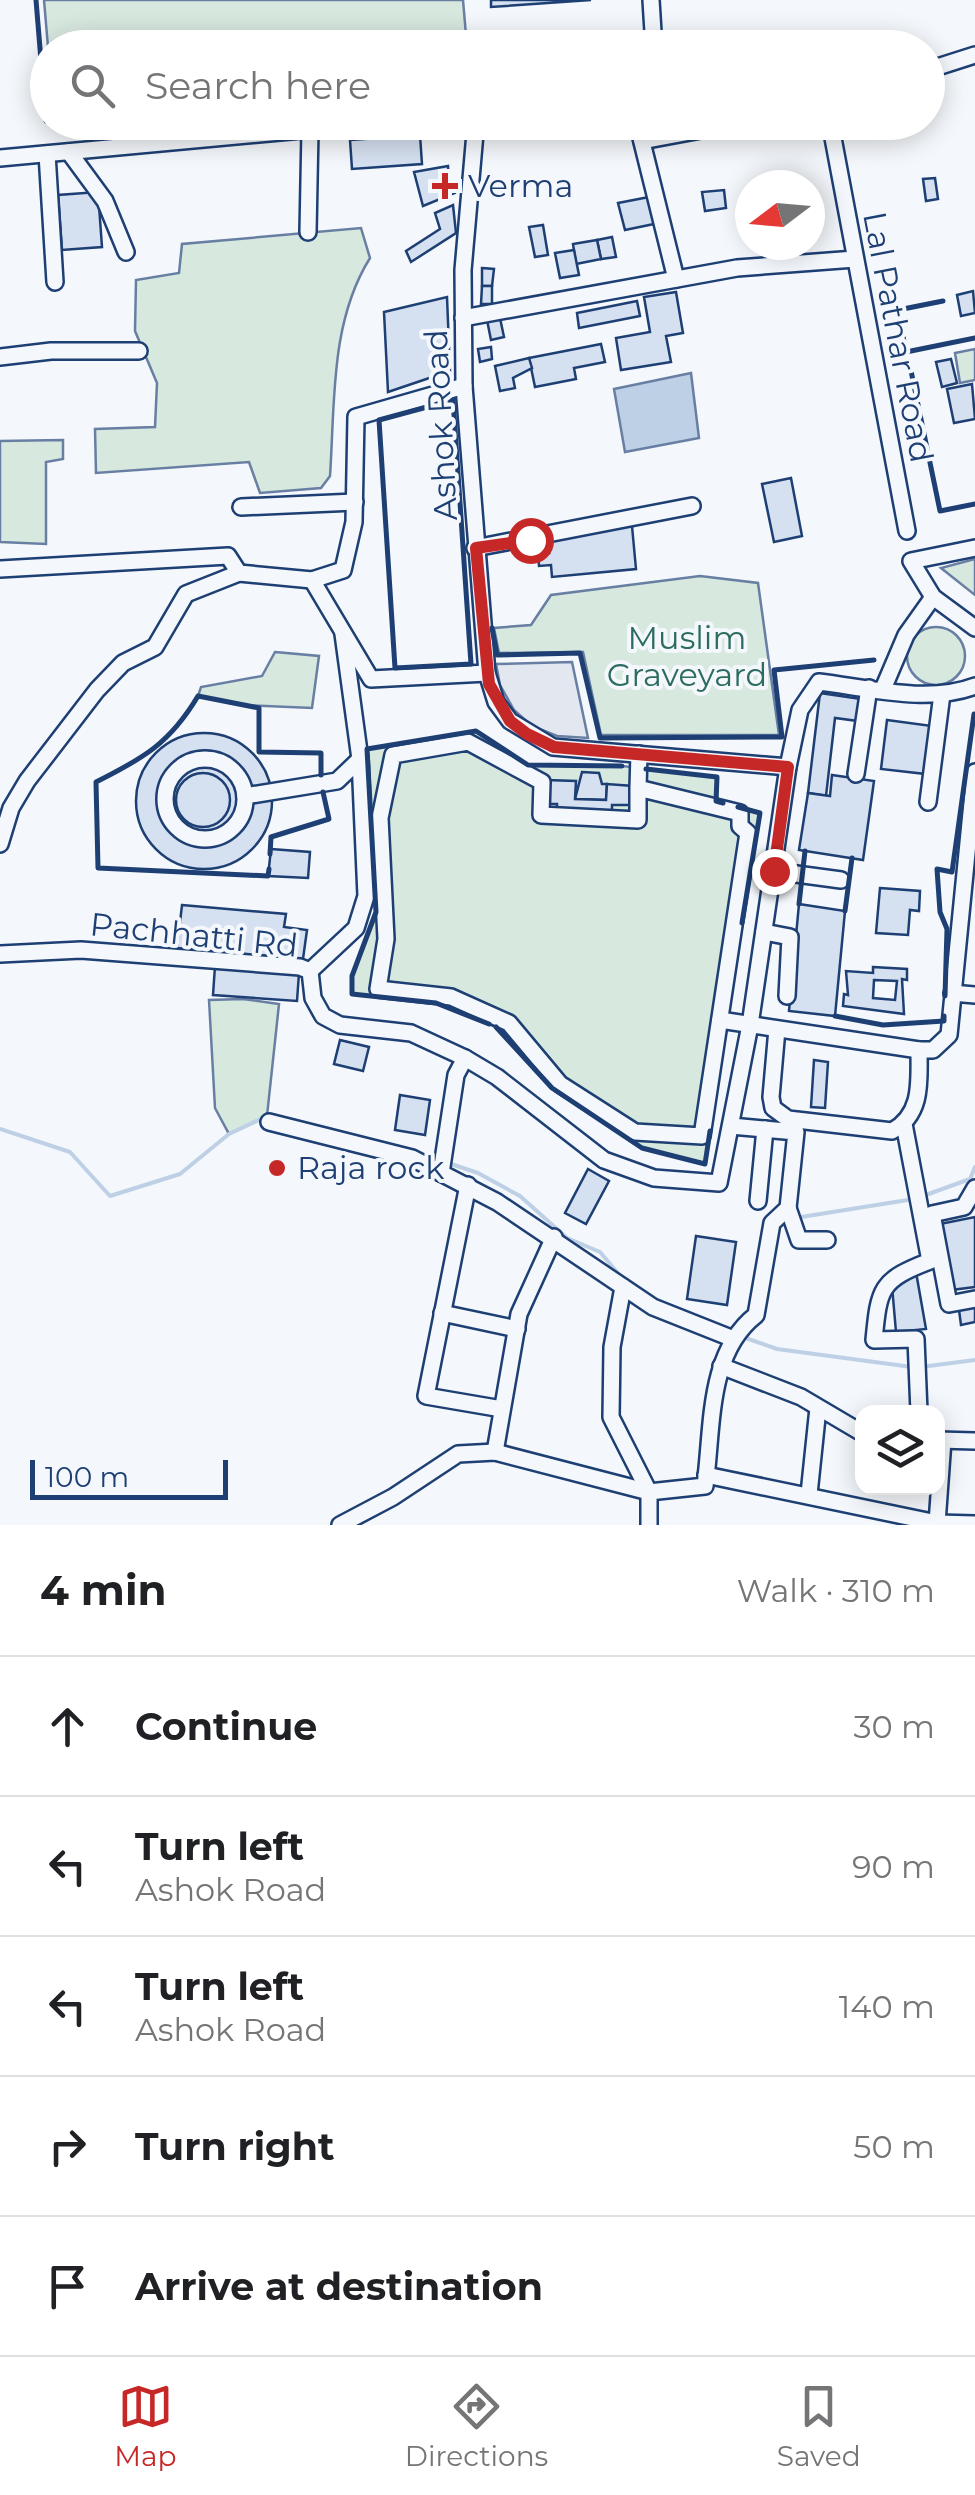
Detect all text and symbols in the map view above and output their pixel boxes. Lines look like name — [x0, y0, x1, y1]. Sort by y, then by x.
search box — [30, 30, 945, 140]
icon: search — [65, 58, 120, 113]
text: Search here — [145, 62, 371, 109]
place label: Verma — [468, 166, 573, 205]
north arrow — [735, 170, 825, 260]
marker: Verma — [432, 173, 458, 199]
street label: Lal Pathar Road — [855, 208, 942, 466]
street label: Ashok Road — [416, 328, 465, 522]
route start — [508, 518, 554, 564]
park label: Muslim Graveyard — [607, 618, 767, 694]
route end — [752, 849, 798, 895]
street label: Pachhatti Rd — [88, 904, 300, 965]
place label: Raja rock — [297, 1148, 444, 1187]
marker: Raja rock — [266, 1157, 288, 1179]
map controls — [855, 1405, 945, 1495]
button: layers — [855, 1405, 945, 1495]
scale bar — [30, 1455, 228, 1500]
text: 100 m — [45, 1460, 129, 1494]
text: 4 min — [40, 1564, 167, 1616]
text: Walk · 310 m — [737, 1571, 935, 1610]
icon: ahead — [40, 1699, 95, 1754]
text: Continue — [135, 1703, 317, 1750]
text: 30 m — [853, 1707, 935, 1746]
text: Turn left — [135, 1823, 304, 1870]
icon: left — [40, 1839, 95, 1894]
text: 90 m — [852, 1847, 935, 1886]
text: Ashok Road — [135, 1870, 326, 1909]
text: Turn left — [135, 1963, 304, 2010]
icon: left — [40, 1979, 95, 2034]
text: 140 m — [839, 1987, 935, 2026]
text: Ashok Road — [135, 2010, 326, 2049]
icon: right — [40, 2119, 95, 2174]
text: Turn right — [135, 2123, 334, 2170]
text: 50 m — [853, 2127, 935, 2166]
icon: arrive — [40, 2259, 95, 2314]
text: Arrive at destination — [135, 2263, 543, 2310]
tab: Map — [114, 2379, 176, 2473]
tab: Directions — [405, 2379, 548, 2473]
tab: Saved — [777, 2379, 861, 2473]

